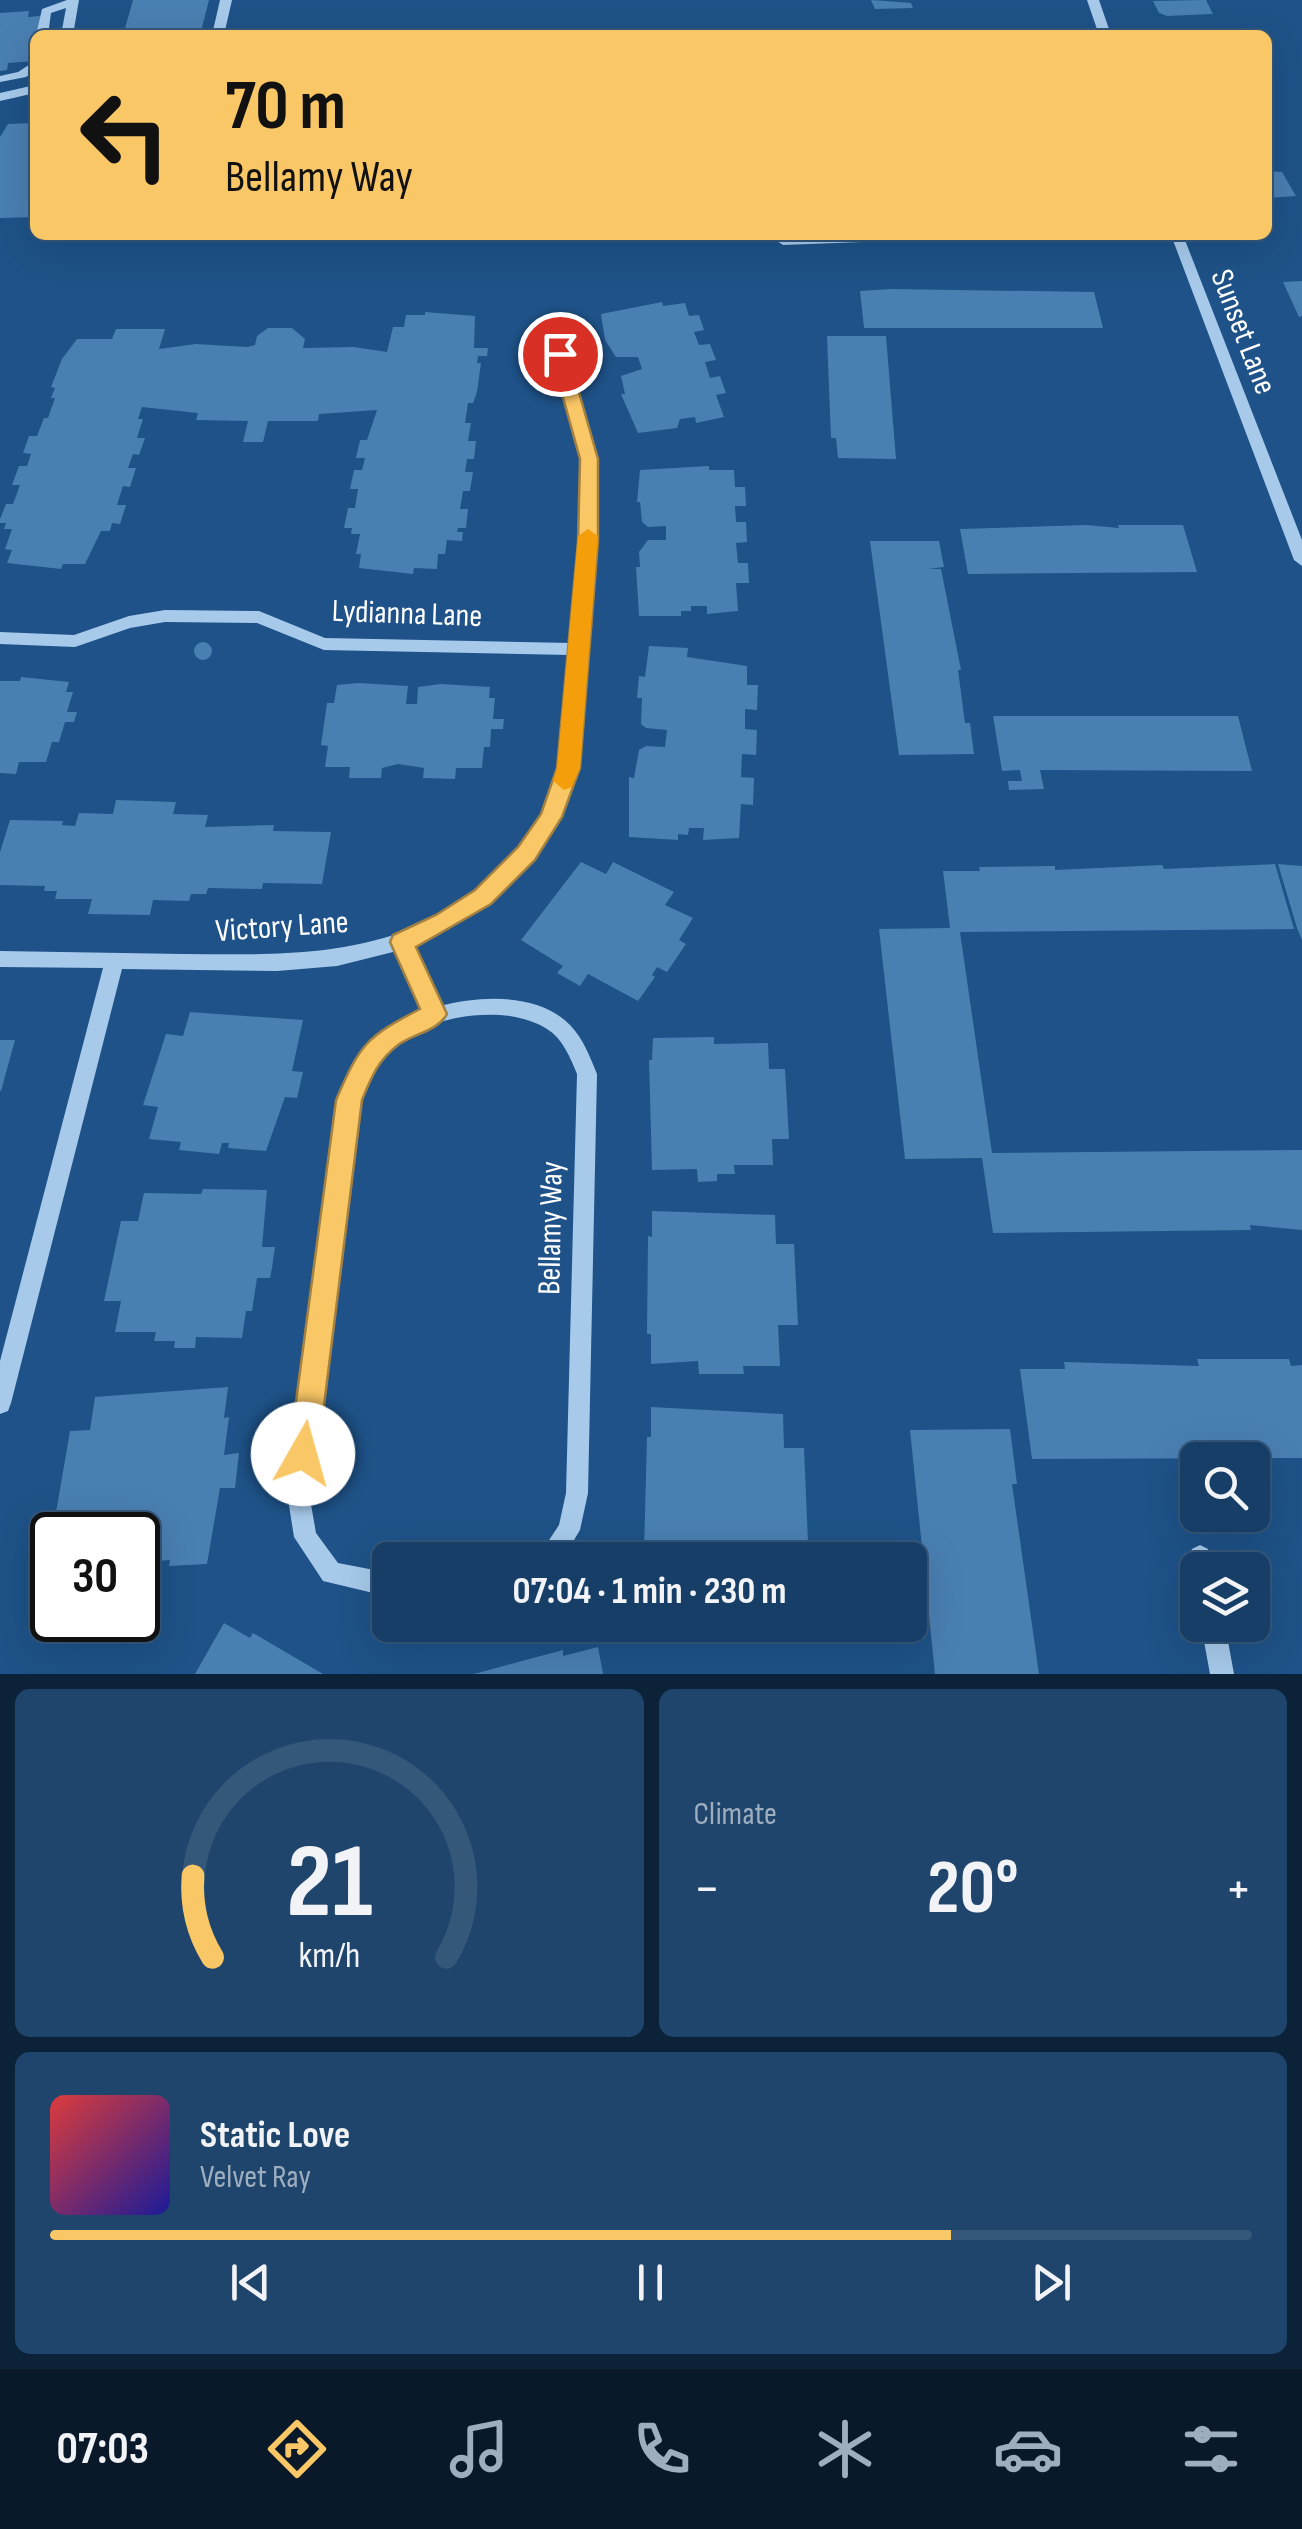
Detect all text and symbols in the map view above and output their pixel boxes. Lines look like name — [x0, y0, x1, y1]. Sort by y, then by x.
text: 70 m — [225, 65, 346, 149]
icon: left — [60, 70, 190, 200]
text: Bellamy Way — [225, 150, 413, 205]
street label: Sunset Lane — [1201, 264, 1285, 400]
pin — [518, 312, 603, 397]
icon: arrive — [533, 327, 588, 382]
street label: Lydianna Lane — [331, 592, 483, 636]
street label: Victory Lane — [214, 903, 350, 951]
street label: Bellamy Way — [530, 1161, 572, 1295]
position arrow — [251, 1402, 355, 1506]
map controls — [1180, 1442, 1270, 1642]
button: search — [1180, 1442, 1270, 1532]
speed limit sign: 30 — [30, 1512, 160, 1642]
button: layers — [1180, 1552, 1270, 1642]
text: 07:04 · 1 min · 230 m — [512, 1569, 787, 1614]
text: Climate — [694, 1795, 777, 1834]
text: 21 — [286, 1821, 372, 1946]
text: 20° — [927, 1844, 1019, 1935]
text: − — [694, 1856, 720, 1923]
text: + — [1225, 1856, 1252, 1923]
text: km/h — [298, 1935, 360, 1978]
text: Static Love — [200, 2113, 350, 2158]
text: Velvet Ray — [200, 2158, 311, 2197]
icon: previous — [223, 2255, 278, 2310]
icon: pause — [623, 2255, 678, 2310]
icon: next — [1024, 2255, 1079, 2310]
icon: directions — [262, 2414, 332, 2484]
icon: music — [444, 2414, 514, 2484]
icon: phone — [627, 2414, 697, 2484]
icon: climate — [810, 2414, 880, 2484]
icon: car — [993, 2414, 1063, 2484]
icon: filters — [1176, 2414, 1246, 2484]
text: 07:03 — [56, 2422, 149, 2477]

